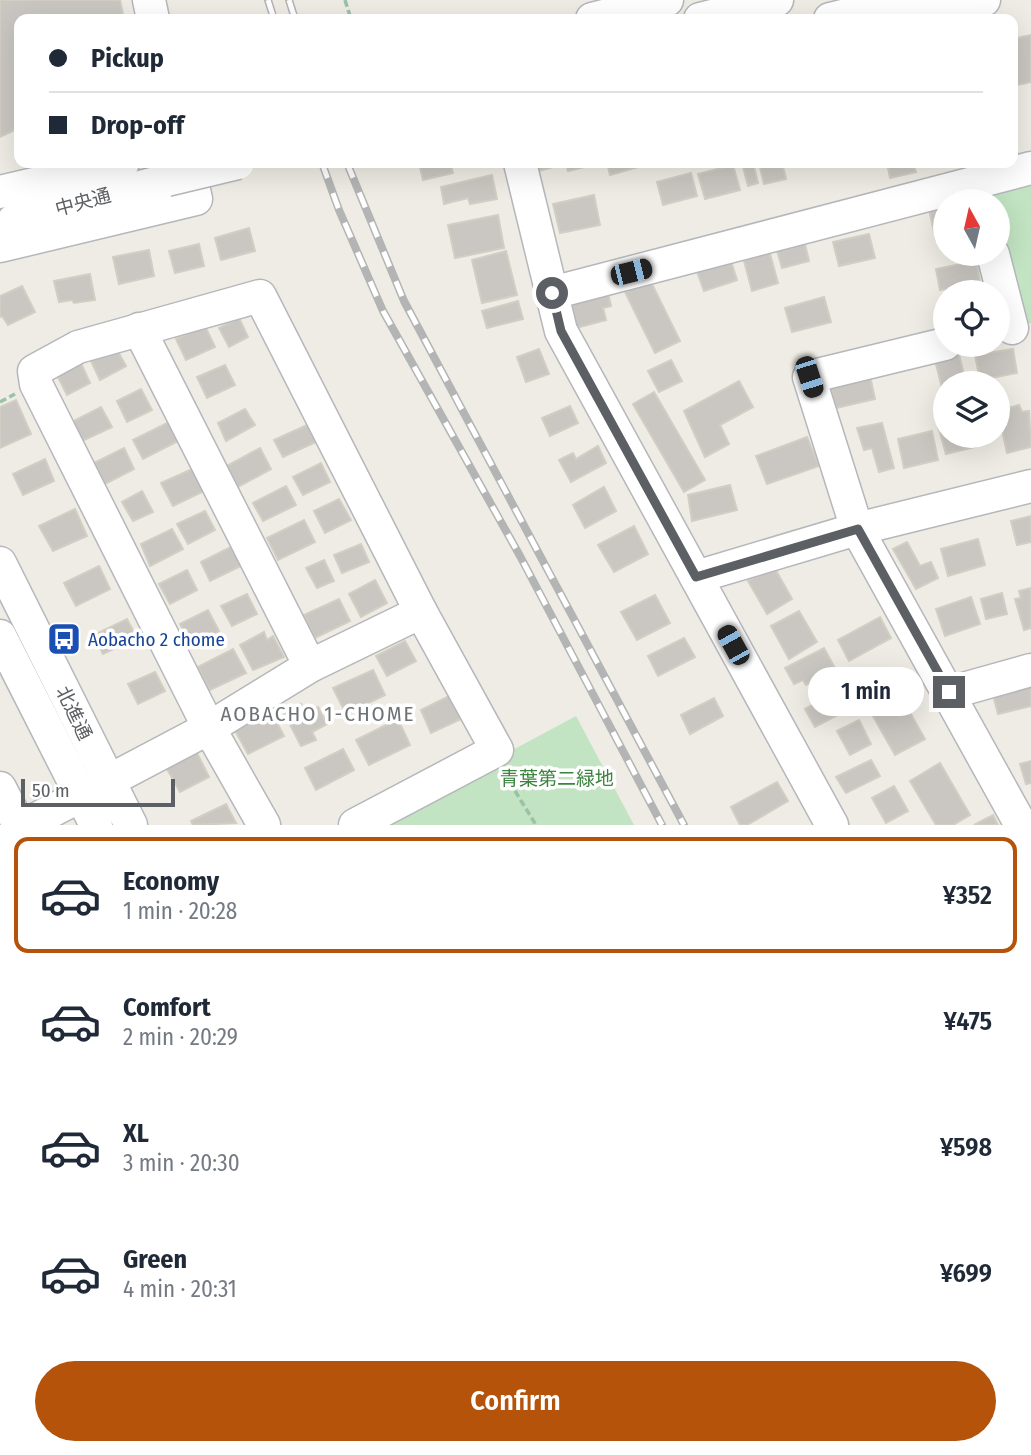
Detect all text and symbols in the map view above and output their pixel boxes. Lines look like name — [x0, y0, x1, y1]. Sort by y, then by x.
text: Pickup — [91, 43, 164, 74]
text: Drop-off — [91, 110, 184, 141]
street label: 中央通 — [52, 184, 114, 220]
north arrow — [933, 189, 1010, 266]
map controls — [933, 189, 1010, 448]
car — [609, 257, 654, 287]
route start — [536, 277, 568, 309]
button: locate — [933, 280, 1010, 357]
car — [793, 354, 826, 400]
button: layers — [933, 371, 1010, 448]
bus stop icon: Aobacho 2 chome — [45, 620, 83, 658]
car — [714, 622, 753, 668]
place label: Aobacho 2 chome — [88, 628, 225, 651]
callout: 1 min — [809, 668, 925, 716]
route end — [933, 676, 965, 708]
text: 1 min — [841, 677, 891, 705]
street label: 北進通 — [51, 682, 97, 744]
district label: AOBACHO 1-CHOME — [221, 701, 415, 727]
park label: 青葉第二緑地 — [500, 767, 614, 790]
scale bar — [21, 776, 175, 808]
text: 50 m — [32, 779, 70, 802]
icon: car — [39, 864, 102, 927]
text: Economy — [123, 866, 219, 897]
text: ¥352 — [943, 880, 992, 911]
text: 1 min · 20:28 — [123, 897, 237, 925]
icon: car — [39, 990, 102, 1053]
text: Comfort — [123, 992, 211, 1023]
text: ¥475 — [943, 1006, 992, 1037]
text: 2 min · 20:29 — [123, 1023, 238, 1051]
icon: car — [39, 1116, 102, 1179]
text: XL — [123, 1118, 149, 1149]
text: ¥598 — [940, 1132, 992, 1163]
text: 3 min · 20:30 — [123, 1149, 240, 1177]
icon: car — [39, 1242, 102, 1305]
text: Green — [123, 1244, 187, 1275]
text: ¥699 — [940, 1258, 992, 1289]
text: 4 min · 20:31 — [123, 1275, 237, 1303]
button: Confirm — [35, 1361, 996, 1441]

